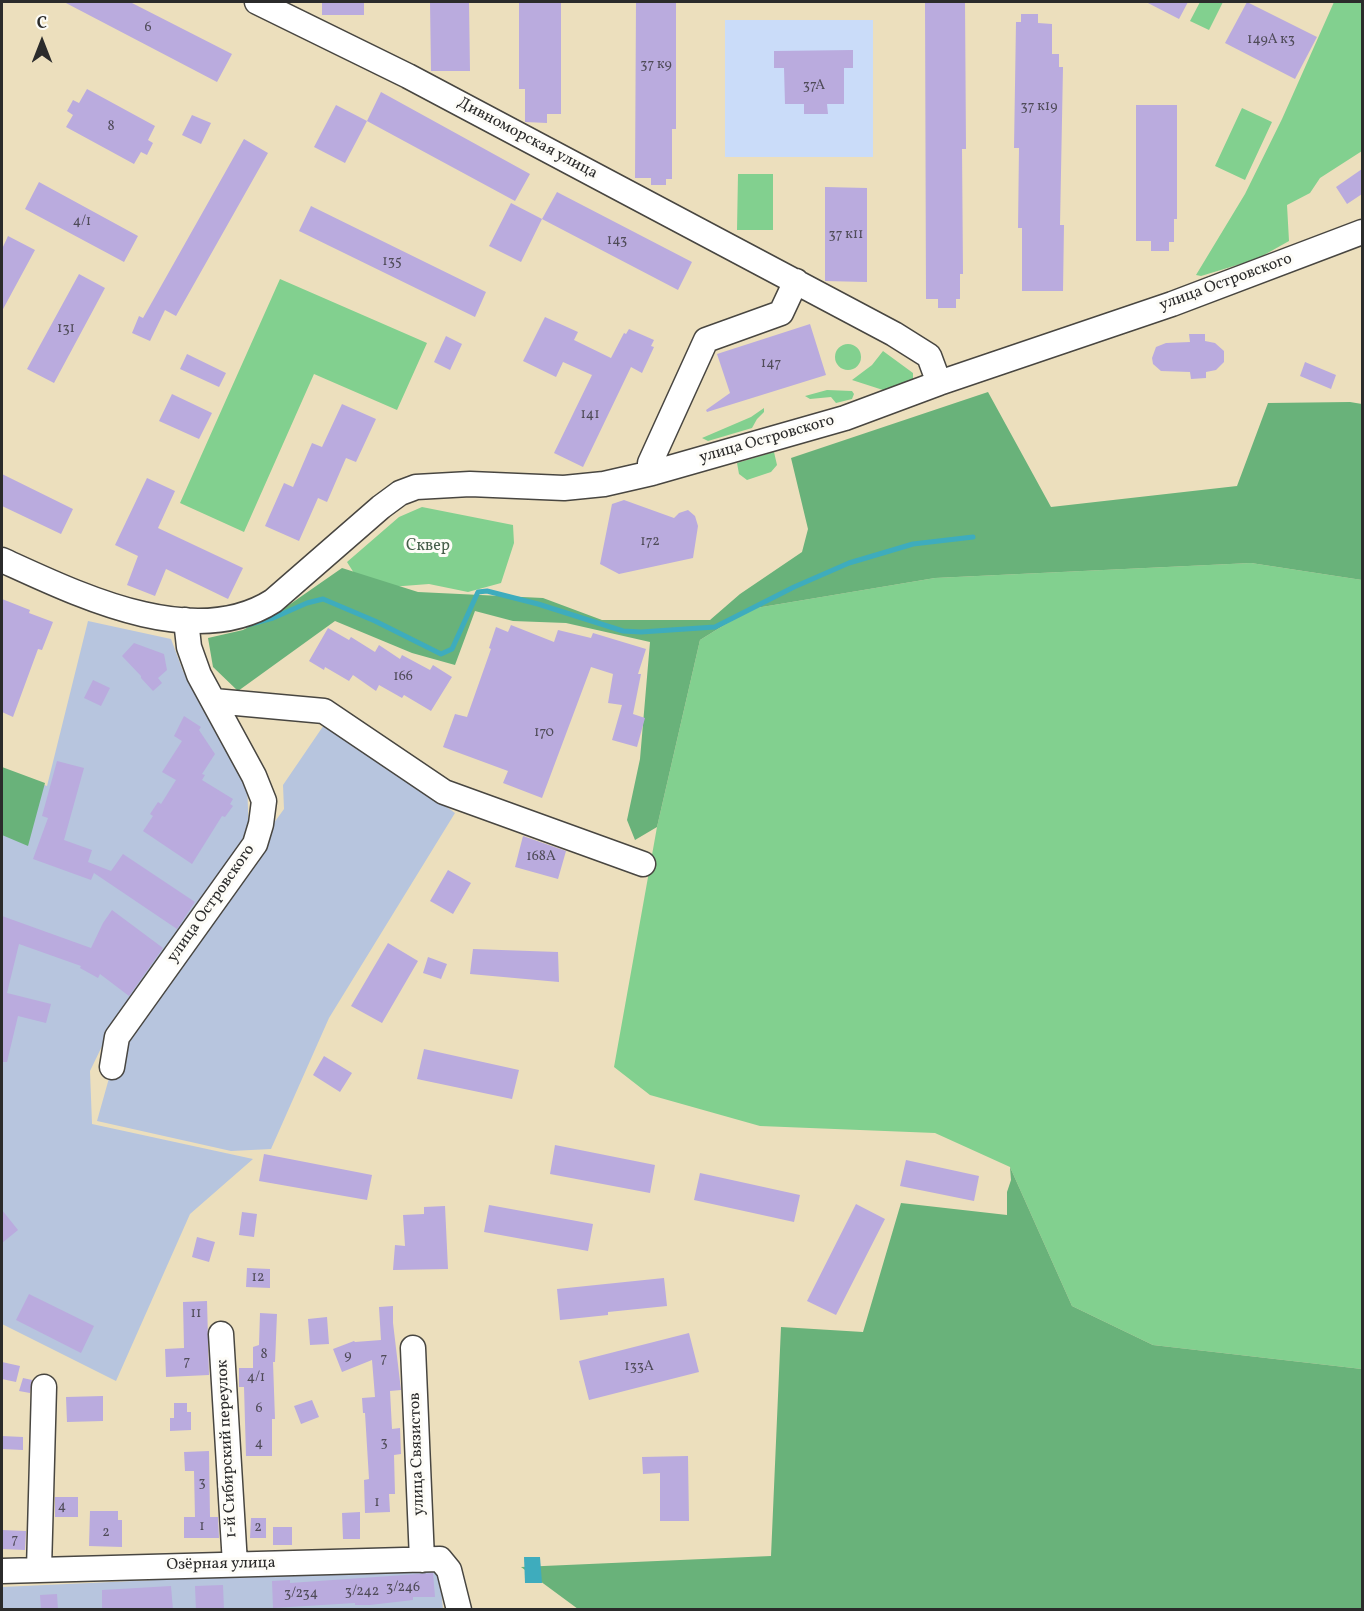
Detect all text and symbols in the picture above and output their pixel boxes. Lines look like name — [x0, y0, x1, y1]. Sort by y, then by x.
north arrow — [12, 12, 72, 72]
text: С — [37, 13, 47, 35]
house number: 6 — [144, 20, 152, 36]
house number: 149А к3 — [1247, 32, 1295, 48]
house number: 37 к9 — [640, 57, 672, 73]
house number: 37А — [803, 78, 825, 94]
street label: Дивноморская улица — [454, 94, 600, 184]
house number: 37 к19 — [1021, 99, 1057, 115]
house number: 8 — [107, 119, 115, 135]
house number: 4/1 — [73, 214, 91, 230]
house number: 37 к11 — [828, 227, 864, 243]
house number: 143 — [607, 233, 627, 249]
street label: улица Островского — [1157, 250, 1295, 316]
house number: 135 — [382, 254, 402, 270]
house number: 131 — [57, 321, 75, 337]
house number: 147 — [761, 356, 781, 372]
house number: 141 — [580, 407, 600, 423]
street label: улица Островского — [697, 412, 837, 468]
house number: 172 — [640, 534, 660, 550]
park label: Сквер — [406, 537, 450, 557]
house number: 166 — [393, 669, 413, 685]
house number: 170 — [534, 725, 554, 741]
street label: улица Островского — [164, 841, 260, 967]
house number: 168А — [526, 849, 556, 865]
house number: 12 — [252, 1270, 264, 1286]
house number: 11 — [191, 1306, 201, 1322]
house number: 8 — [260, 1347, 268, 1363]
house number: 9 — [344, 1348, 352, 1364]
house number: 7 — [381, 1351, 387, 1367]
house number: 7 — [184, 1354, 190, 1370]
street label: 1-й Сибирский переулок — [214, 1359, 242, 1539]
house number: 133А — [624, 1359, 654, 1375]
house number: 4/1 — [247, 1370, 265, 1386]
street label: улица Связистов — [406, 1392, 430, 1516]
house number: 6 — [255, 1401, 263, 1417]
house number: 3 — [380, 1435, 388, 1451]
house number: 4 — [255, 1436, 263, 1452]
house number: 3 — [198, 1475, 206, 1491]
house number: 1 — [374, 1495, 380, 1511]
house number: 4 — [58, 1499, 66, 1515]
house number: 1 — [199, 1519, 205, 1535]
house number: 2 — [254, 1520, 262, 1536]
house number: 2 — [102, 1525, 110, 1541]
house number: 7 — [12, 1532, 18, 1548]
street label: Озёрная улица — [166, 1554, 276, 1576]
house number: 3/246 — [386, 1580, 420, 1596]
house number: 3/242 — [345, 1584, 379, 1600]
house number: 3/234 — [284, 1586, 318, 1602]

